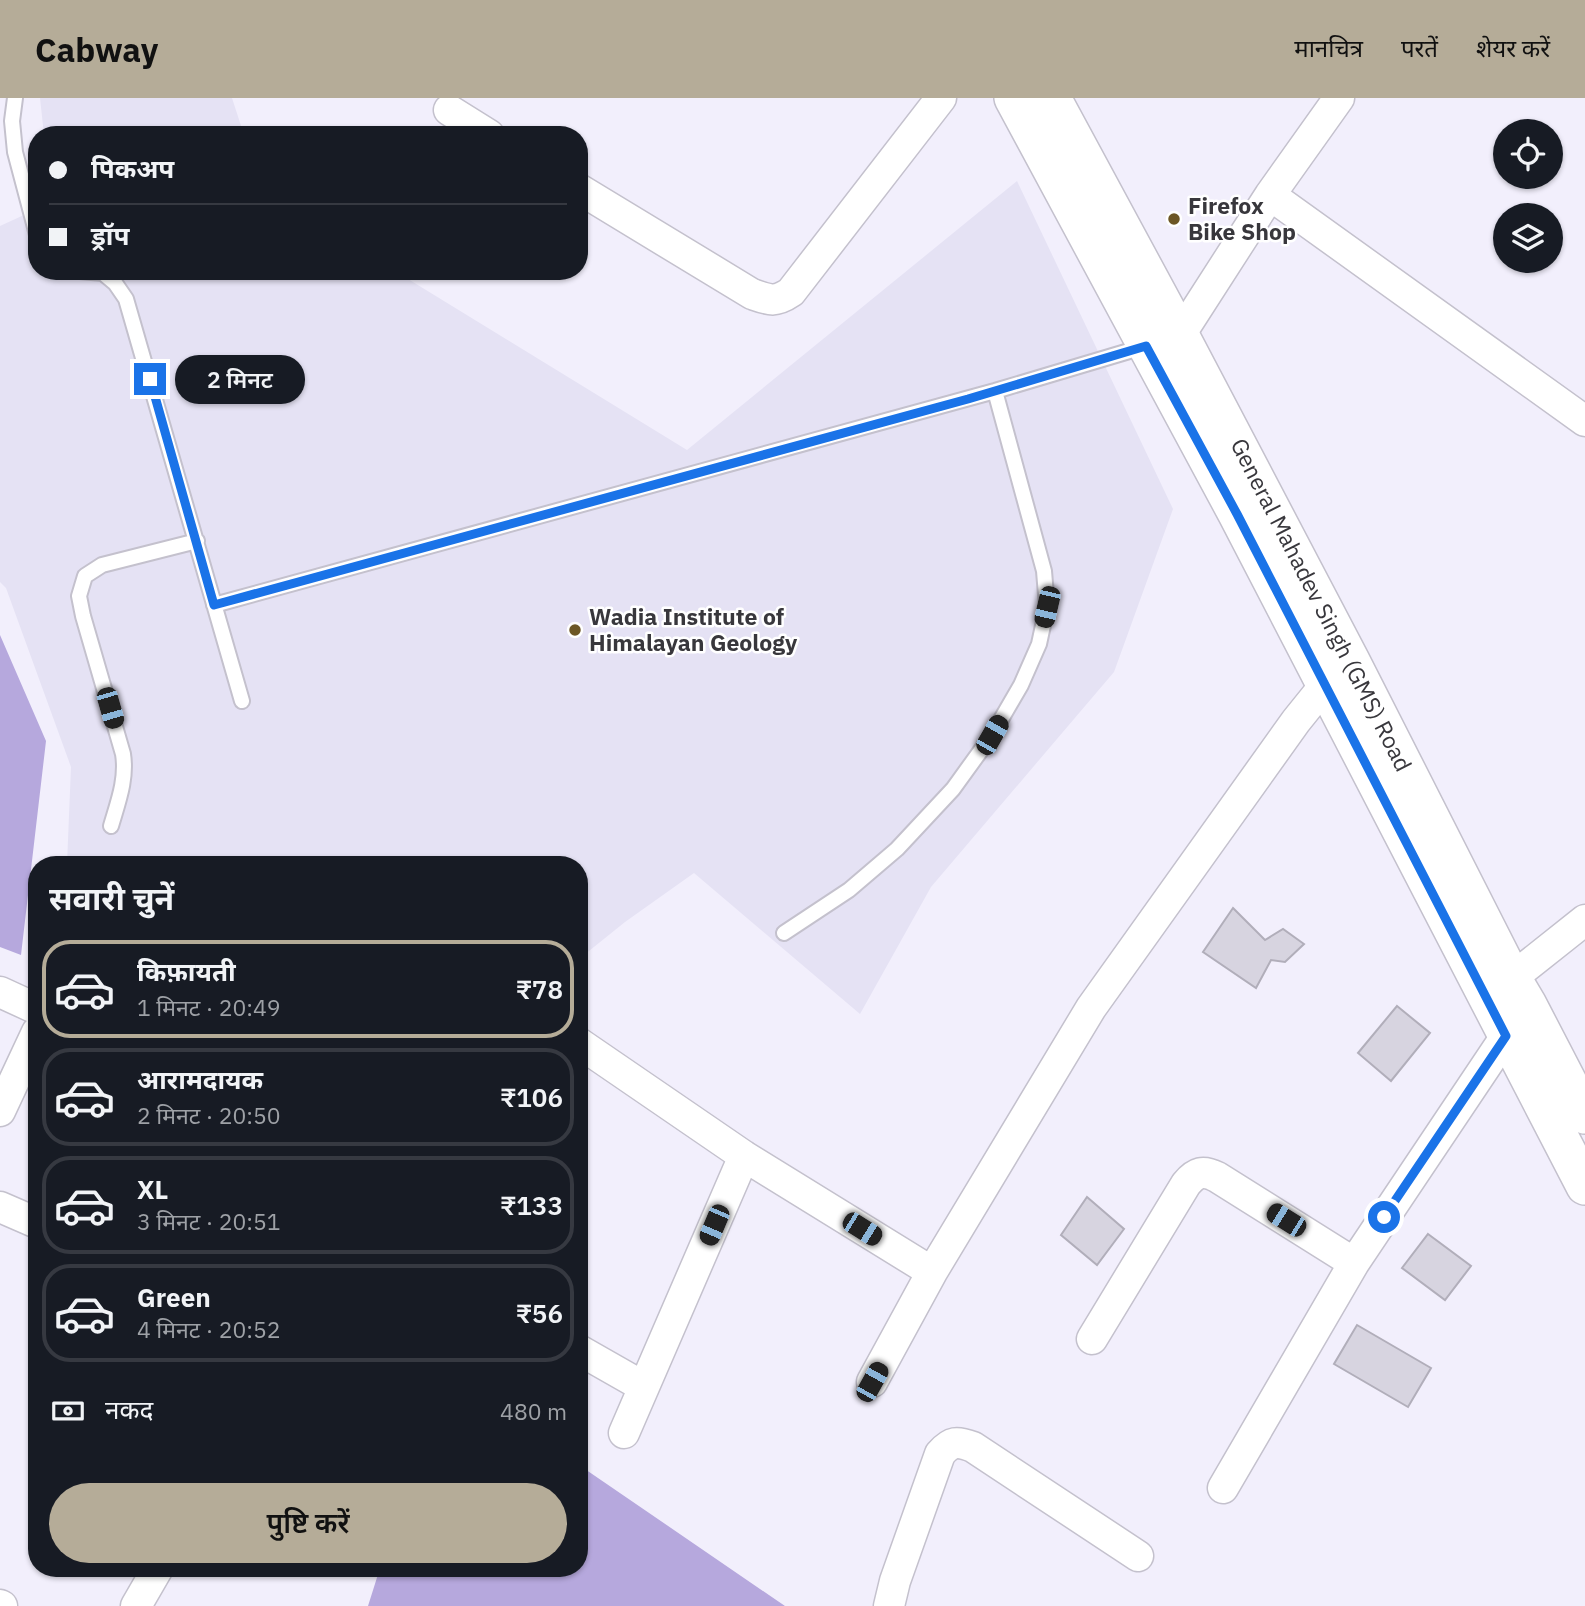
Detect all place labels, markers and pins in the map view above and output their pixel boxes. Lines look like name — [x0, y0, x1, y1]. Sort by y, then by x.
place label: Firefox Bike Shop — [1188, 190, 1296, 246]
marker: Firefox Bike Shop — [1166, 211, 1182, 227]
place label: Wadia Institute of Himalayan Geology — [589, 601, 798, 657]
marker: Wadia Institute of Himalayan Geology — [567, 622, 583, 638]

